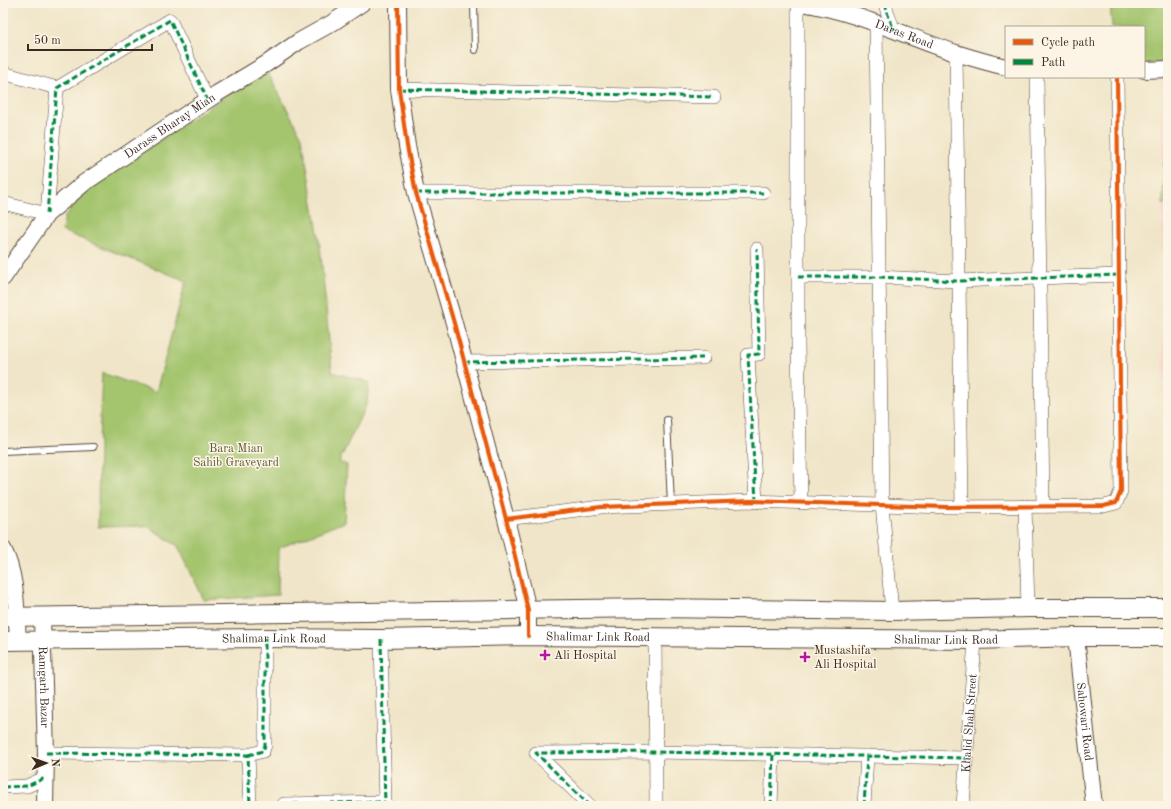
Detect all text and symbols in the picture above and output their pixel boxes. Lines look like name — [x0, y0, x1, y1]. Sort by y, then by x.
street label: Daras Road — [873, 18, 935, 51]
scale bar — [28, 26, 152, 52]
legend — [1005, 26, 1145, 78]
text: 50 m — [34, 34, 61, 47]
text: Cycle path — [1041, 37, 1096, 49]
text: Path — [1041, 57, 1066, 69]
street label: Darass Bharay Mian — [122, 91, 218, 161]
park label: Bara Mian Sahib Graveyard — [193, 443, 279, 469]
street label: Shalimar Link Road — [546, 631, 650, 644]
street label: Shalimar Link Road — [222, 633, 326, 646]
street label: Shalimar Link Road — [894, 634, 998, 647]
place label: Mustashifa Ali Hospital — [814, 645, 876, 671]
street label: Ramgarh Bazar — [36, 646, 50, 728]
marker: Ali Hospital — [539, 649, 551, 661]
place label: Ali Hospital — [554, 650, 616, 662]
marker: Mustashifa Ali Hospital — [799, 651, 811, 663]
street label: Khalid Shah Street — [960, 673, 980, 773]
street label: Sahowari Road — [1074, 682, 1094, 761]
north arrow — [26, 743, 66, 783]
text: N — [49, 758, 60, 768]

